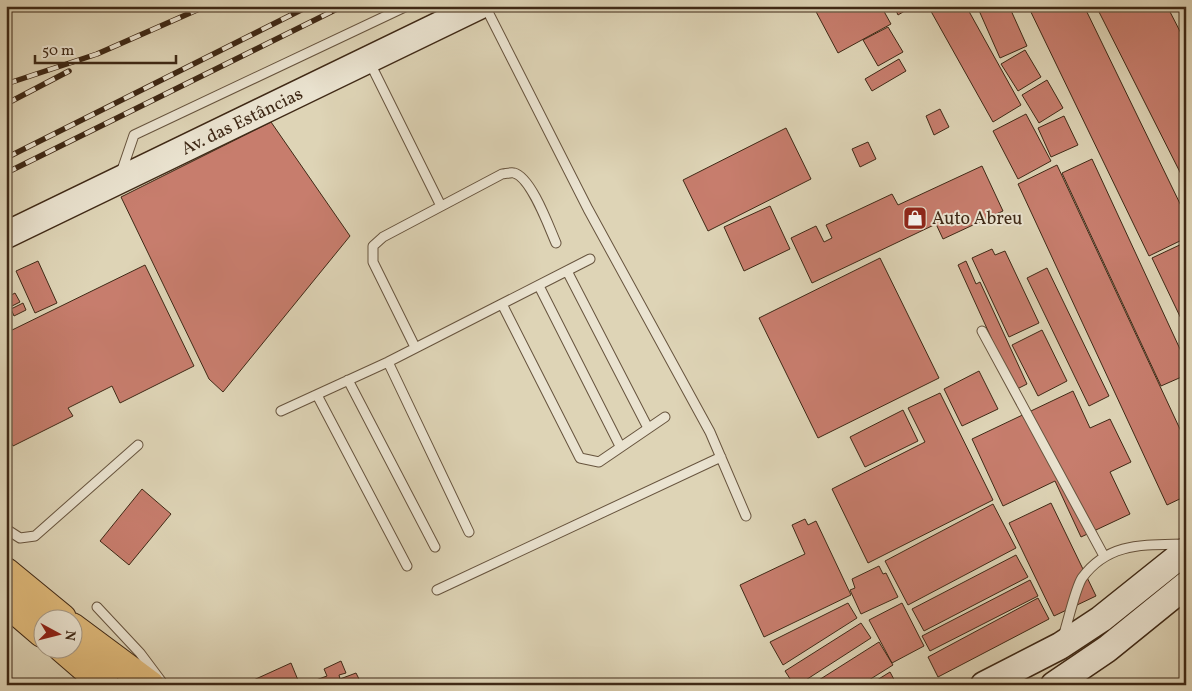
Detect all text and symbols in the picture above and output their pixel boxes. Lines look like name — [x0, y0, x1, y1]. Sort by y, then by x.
scale bar — [35, 32, 176, 64]
text: 50 m — [42, 41, 74, 62]
street label: Av. das Estâncias — [177, 82, 308, 162]
shop icon: Auto Abreu — [902, 205, 928, 231]
place label: Auto Abreu — [932, 207, 1023, 232]
north arrow — [32, 608, 82, 658]
text: N — [59, 629, 79, 642]

